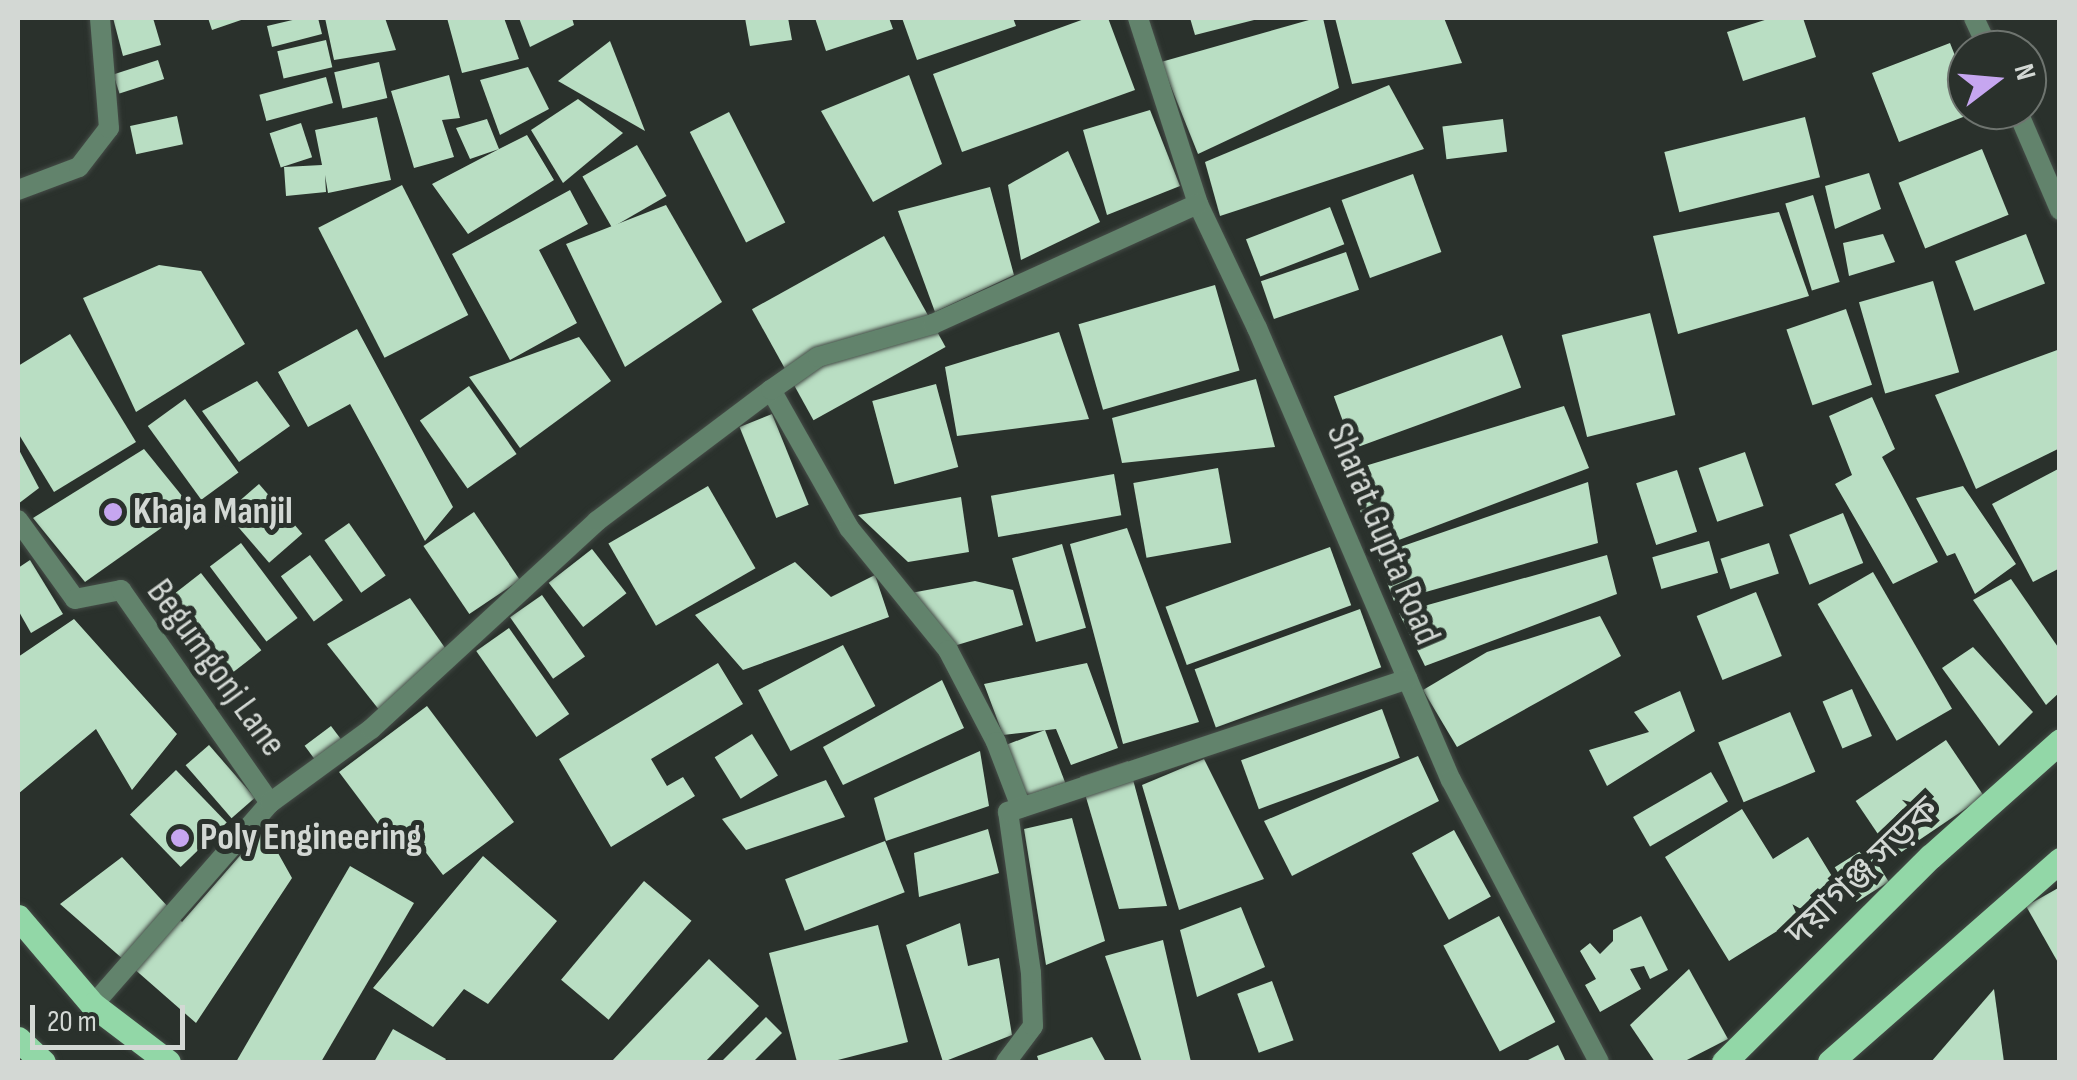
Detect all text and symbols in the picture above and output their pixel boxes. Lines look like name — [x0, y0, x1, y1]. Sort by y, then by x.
north arrow — [1947, 30, 2047, 130]
text: N — [2006, 60, 2042, 84]
street label: Sharat Gupta Road — [1316, 417, 1450, 651]
place label: Khaja Manjil — [133, 489, 293, 535]
marker: Khaja Manjil — [102, 501, 124, 523]
street label: Begumgonj Lane — [136, 571, 296, 765]
street label: দয়াগঞ্জ সড়ক — [1777, 788, 1949, 956]
place label: Poly Engineering — [200, 815, 422, 861]
marker: Poly Engineering — [169, 827, 191, 849]
scale bar — [35, 985, 190, 1047]
text: 20 m — [47, 1004, 97, 1040]

